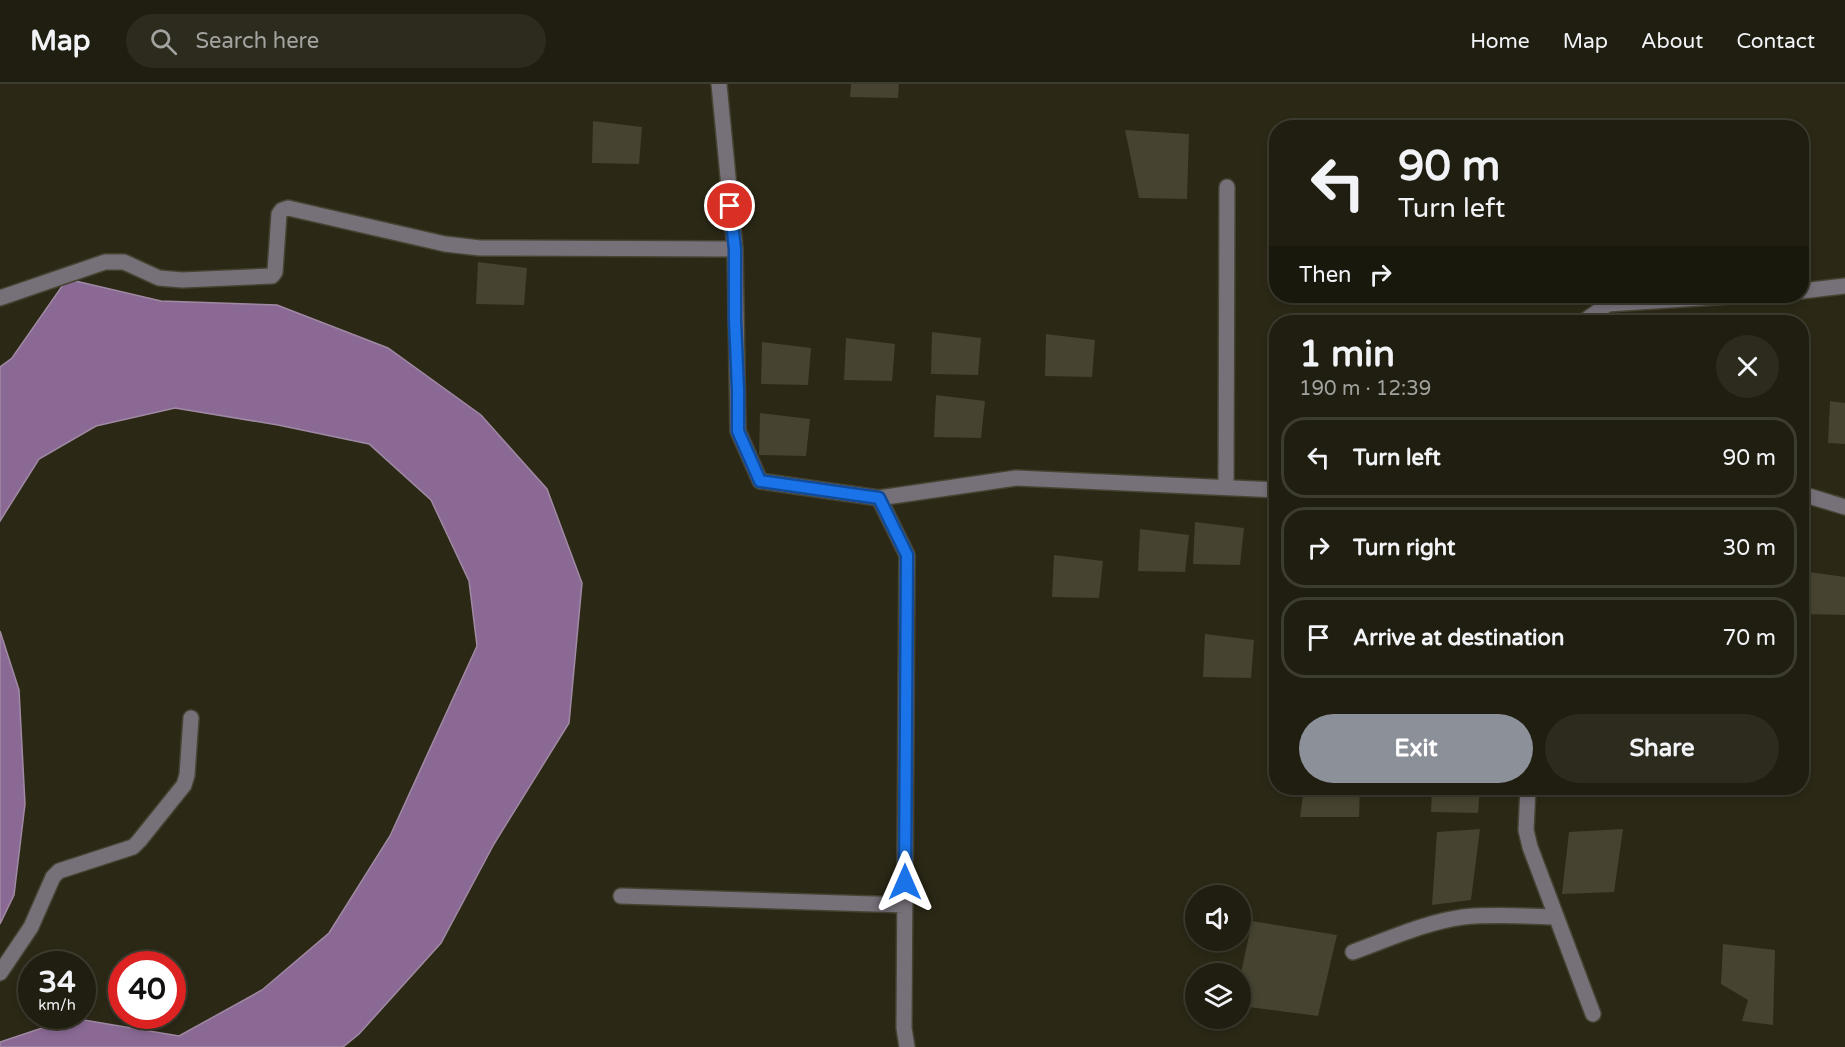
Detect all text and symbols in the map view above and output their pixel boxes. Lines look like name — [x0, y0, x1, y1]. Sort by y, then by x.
search box — [126, 14, 546, 68]
text: Map — [30, 24, 90, 58]
icon: search — [147, 25, 180, 58]
text: Search here — [195, 28, 319, 54]
text: Home — [1470, 29, 1530, 54]
text: Map — [1563, 29, 1608, 54]
text: About — [1641, 29, 1703, 54]
text: Contact — [1736, 29, 1815, 54]
text: 90 m — [1398, 141, 1500, 192]
icon: left — [1299, 144, 1377, 222]
pin — [704, 180, 755, 231]
icon: arrive — [713, 189, 746, 222]
text: Turn left — [1398, 192, 1505, 225]
icon: right — [1364, 258, 1397, 291]
text: Then — [1299, 262, 1352, 288]
text: 1 min — [1299, 333, 1395, 376]
button: close — [1716, 335, 1779, 398]
text: 190 m · 12:39 — [1299, 377, 1431, 401]
icon: left — [1302, 441, 1335, 474]
text: Turn left — [1353, 445, 1441, 471]
text: 90 m — [1722, 445, 1776, 471]
icon: right — [1302, 531, 1335, 564]
text: Turn right — [1353, 535, 1455, 561]
text: 30 m — [1722, 535, 1776, 561]
icon: arrive — [1302, 621, 1335, 654]
text: Arrive at destination — [1353, 625, 1564, 651]
text: 70 m — [1722, 625, 1776, 651]
button: Exit — [1299, 714, 1533, 783]
button: Share — [1545, 714, 1779, 783]
position arrow — [873, 850, 937, 914]
map controls — [1185, 885, 1251, 1029]
button: sound — [1185, 885, 1251, 951]
speed limit sign: 40 — [108, 951, 186, 1029]
button: layers — [1185, 963, 1251, 1029]
text: 34 — [38, 964, 76, 1001]
text: km/h — [38, 996, 76, 1014]

